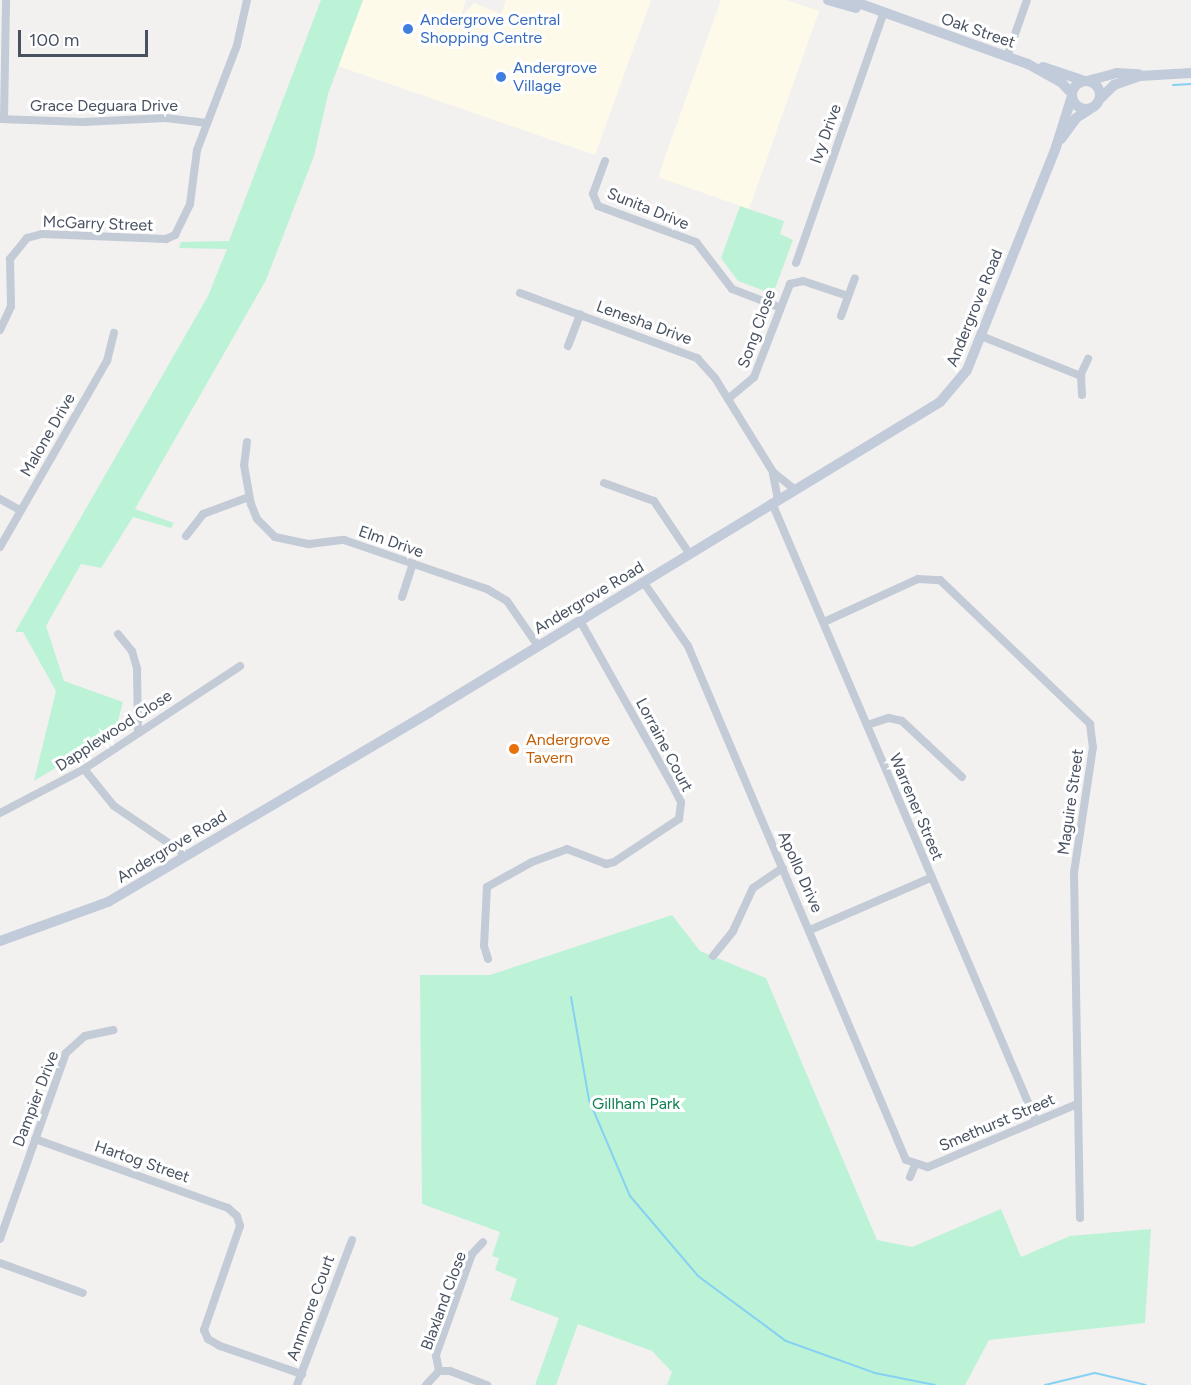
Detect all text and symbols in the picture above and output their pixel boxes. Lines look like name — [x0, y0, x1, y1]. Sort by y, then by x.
street label: Oak Street — [938, 9, 1018, 53]
place label: Andergrove Central Shopping Centre — [420, 10, 560, 48]
scale bar — [21, 18, 152, 56]
marker: Andergrove Central Shopping Centre — [401, 22, 415, 36]
text: 100 m — [29, 29, 79, 51]
place label: Andergrove Village — [513, 58, 597, 96]
marker: Andergrove Village — [494, 70, 508, 84]
street label: Grace Deguara Drive — [30, 96, 178, 116]
street label: Ivy Drive — [806, 102, 846, 166]
street label: Sunita Drive — [604, 184, 692, 234]
street label: McGarry Street — [42, 212, 154, 236]
street label: Andergrove Road — [943, 247, 1007, 369]
street label: Song Close — [734, 287, 780, 371]
street label: Lenesha Drive — [594, 297, 694, 349]
street label: Malone Drive — [16, 390, 80, 480]
street label: Elm Drive — [356, 522, 426, 562]
street label: Andergrove Road — [531, 558, 647, 638]
street label: Dapplewood Close — [52, 686, 176, 776]
street label: Lorraine Court — [631, 695, 697, 795]
place label: Andergrove Tavern — [526, 730, 610, 768]
marker: Andergrove Tavern — [507, 742, 521, 756]
street label: Maguire Street — [1054, 748, 1088, 856]
street label: Warrener Street — [885, 751, 947, 863]
street label: Andergrove Road — [114, 807, 230, 887]
street label: Apollo Drive — [774, 828, 826, 916]
street label: Dampier Drive — [9, 1048, 63, 1150]
street label: Smethurst Street — [936, 1090, 1058, 1156]
park label: Gillham Park — [592, 1094, 680, 1114]
street label: Hartog Street — [92, 1137, 192, 1187]
street label: Blaxland Close — [417, 1249, 471, 1353]
street label: Annmore Court — [283, 1253, 339, 1363]

